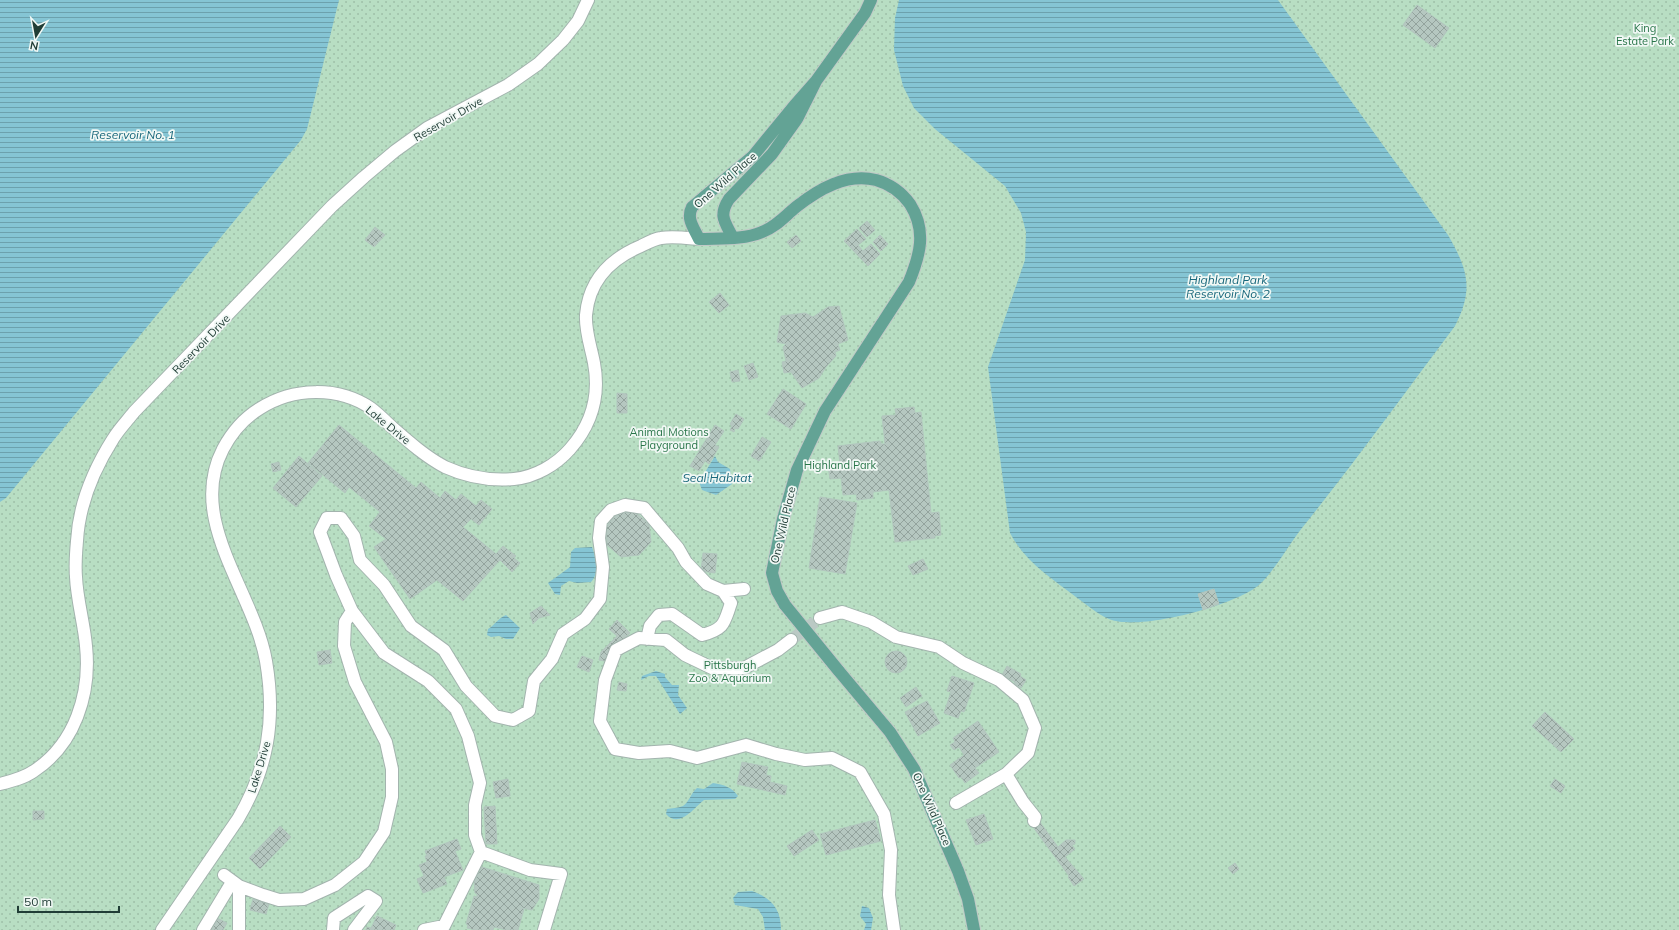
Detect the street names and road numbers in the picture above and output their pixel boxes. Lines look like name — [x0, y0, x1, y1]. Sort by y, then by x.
street label: Reservoir Drive — [411, 94, 485, 144]
street label: One Wild Place — [691, 149, 759, 211]
street label: Reservoir Drive — [169, 311, 233, 377]
street label: Lake Drive — [363, 403, 413, 447]
street label: One Wild Place — [767, 485, 799, 565]
street label: Lake Drive — [244, 739, 274, 795]
street label: One Wild Place — [910, 770, 954, 848]

